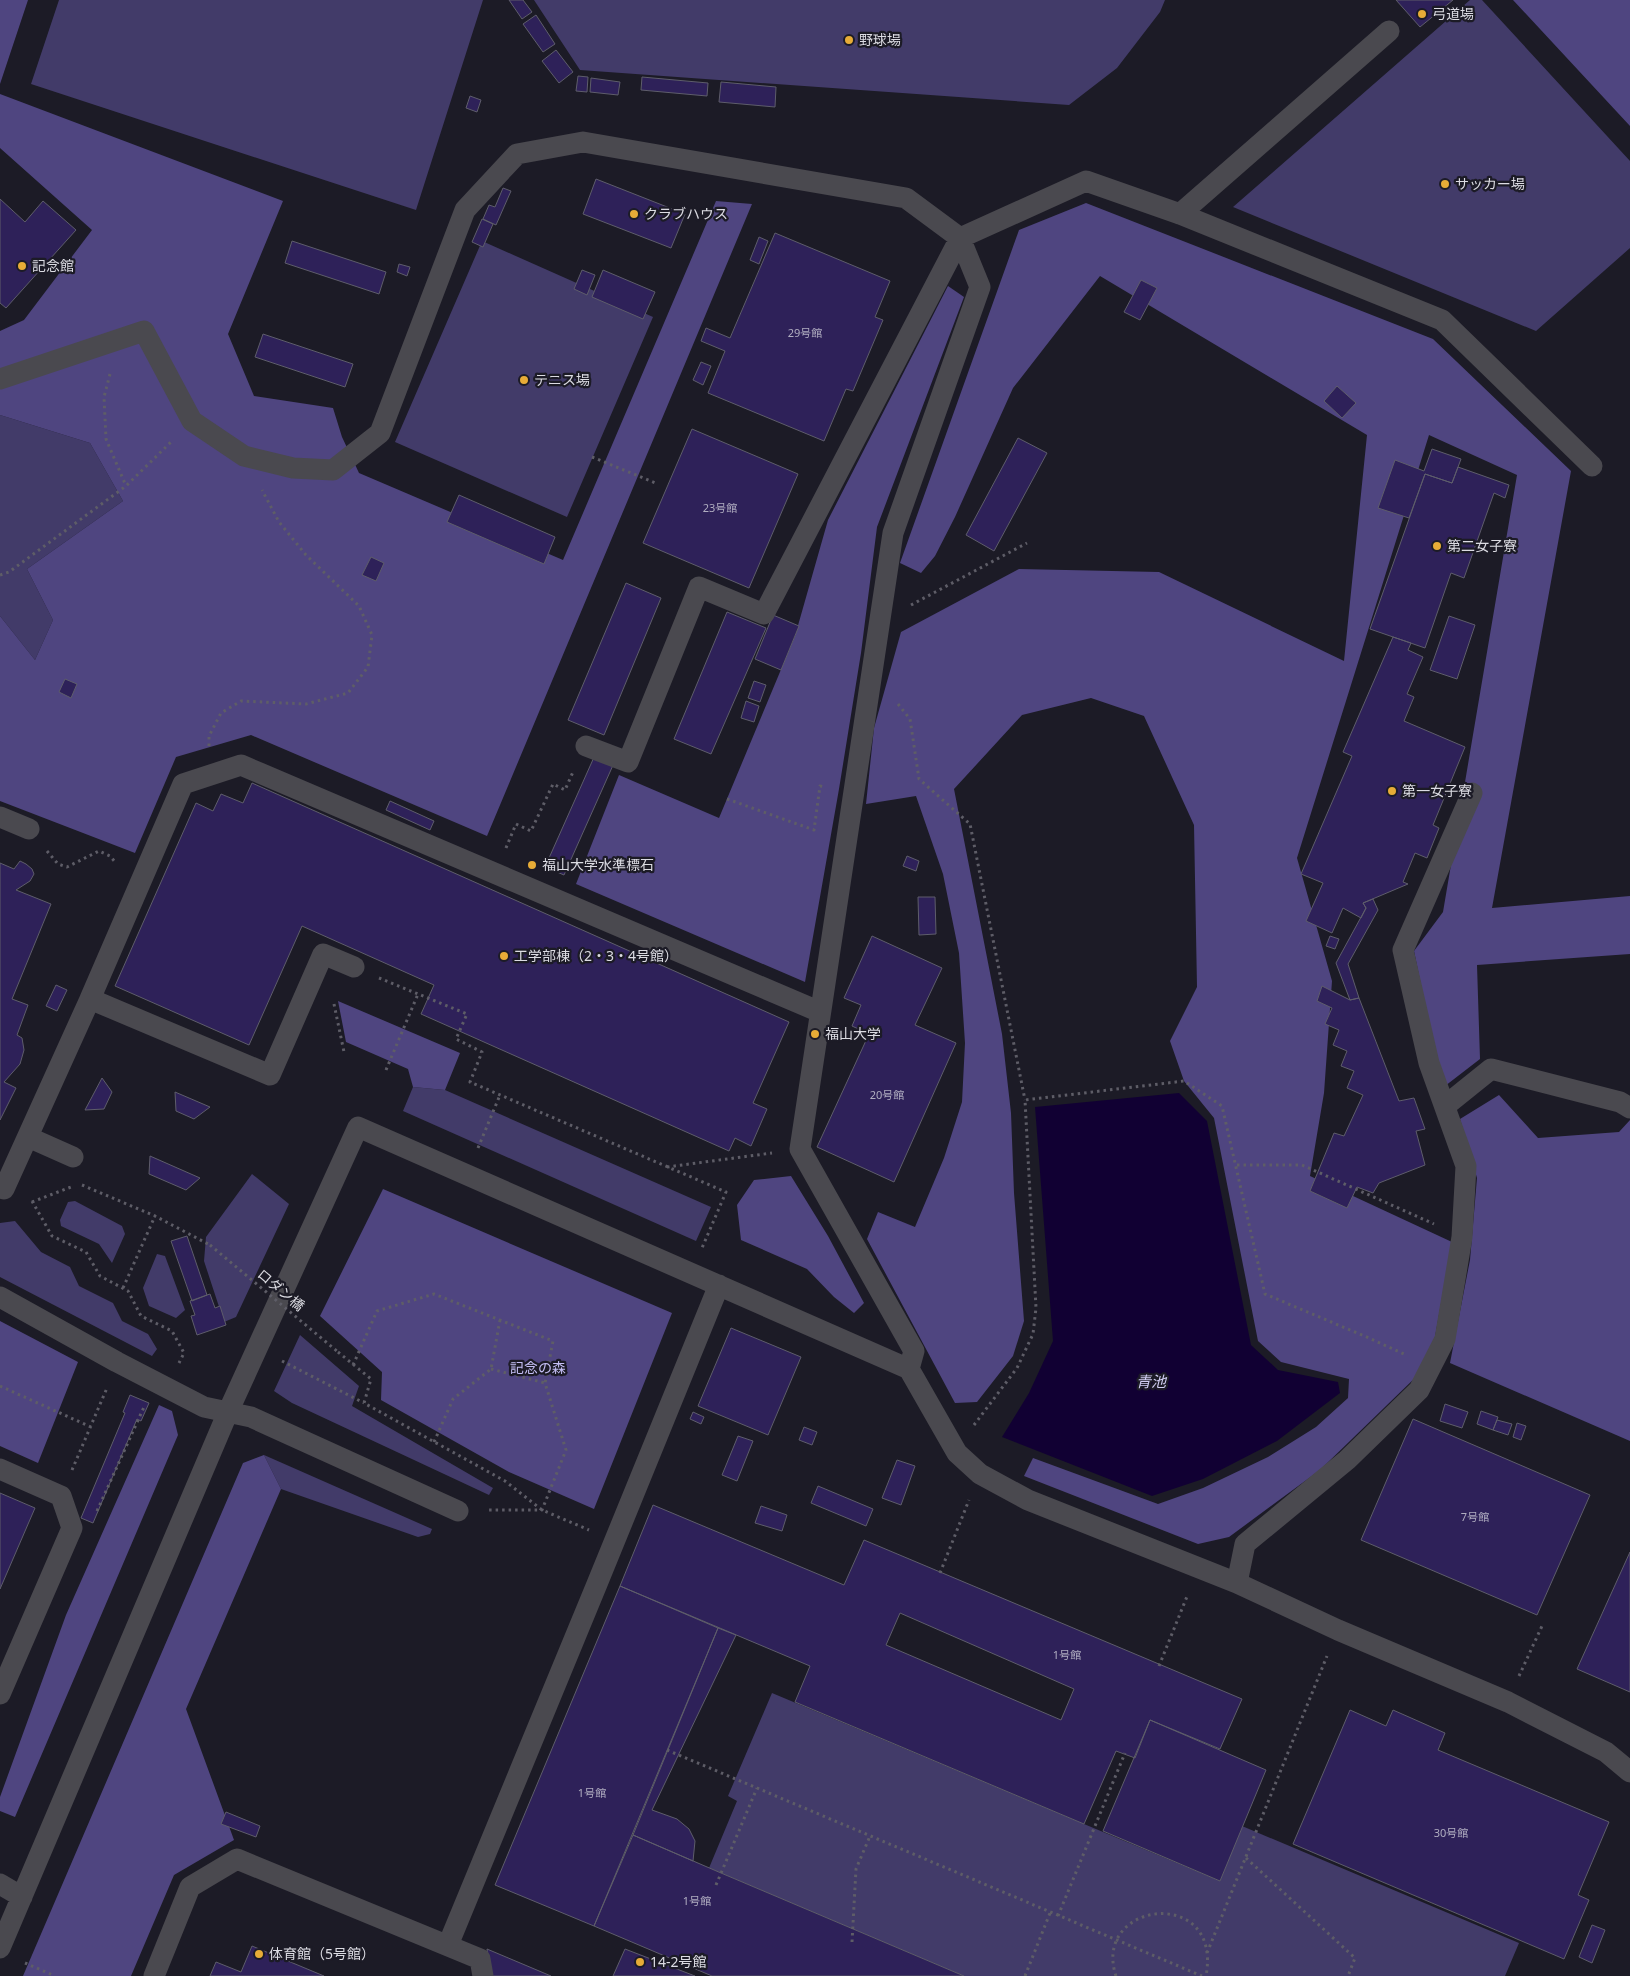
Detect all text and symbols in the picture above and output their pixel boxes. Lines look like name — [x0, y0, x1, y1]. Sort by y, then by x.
place label: 弓道場 — [1432, 4, 1474, 23]
marker: 弓道場 — [1416, 8, 1428, 20]
place label: 野球場 — [859, 30, 901, 49]
marker: 野球場 — [843, 34, 855, 46]
place label: サッカー場 — [1455, 174, 1525, 193]
marker: サッカー場 — [1439, 178, 1451, 190]
place label: クラブハウス — [644, 204, 728, 223]
marker: クラブハウス — [628, 208, 640, 220]
place label: 記念館 — [32, 256, 74, 275]
marker: 記念館 — [16, 260, 28, 272]
house number: 29号館 — [788, 325, 822, 340]
place label: テニス場 — [534, 370, 590, 389]
marker: テニス場 — [518, 374, 530, 386]
house number: 23号館 — [703, 500, 737, 515]
place label: 第二女子寮 — [1447, 536, 1517, 555]
marker: 第二女子寮 — [1431, 540, 1443, 552]
place label: 第一女子寮 — [1402, 781, 1472, 800]
marker: 第一女子寮 — [1386, 785, 1398, 797]
place label: 福山大学水準標石 — [542, 855, 654, 874]
marker: 福山大学水準標石 — [526, 859, 538, 871]
place label: 工学部棟（2・3・4号館） — [514, 946, 678, 965]
marker: 工学部棟（2・3・4号館） — [498, 950, 510, 962]
place label: 福山大学 — [825, 1024, 881, 1043]
marker: 福山大学 — [809, 1028, 821, 1040]
house number: 20号館 — [870, 1087, 904, 1102]
street label: ロダン橋 — [254, 1264, 309, 1315]
park label: 記念の森 — [510, 1358, 566, 1377]
water label: 青池 — [1136, 1371, 1168, 1391]
house number: 7号館 — [1461, 1509, 1489, 1524]
house number: 1号館 — [1053, 1647, 1081, 1662]
house number: 1号館 — [578, 1785, 606, 1800]
house number: 30号館 — [1434, 1825, 1468, 1840]
house number: 1号館 — [683, 1893, 711, 1908]
place label: 体育館（5号館） — [269, 1944, 375, 1963]
marker: 体育館（5号館） — [253, 1948, 265, 1960]
place label: 14-2号館 — [650, 1952, 707, 1971]
marker: 14-2号館 — [634, 1956, 646, 1968]

